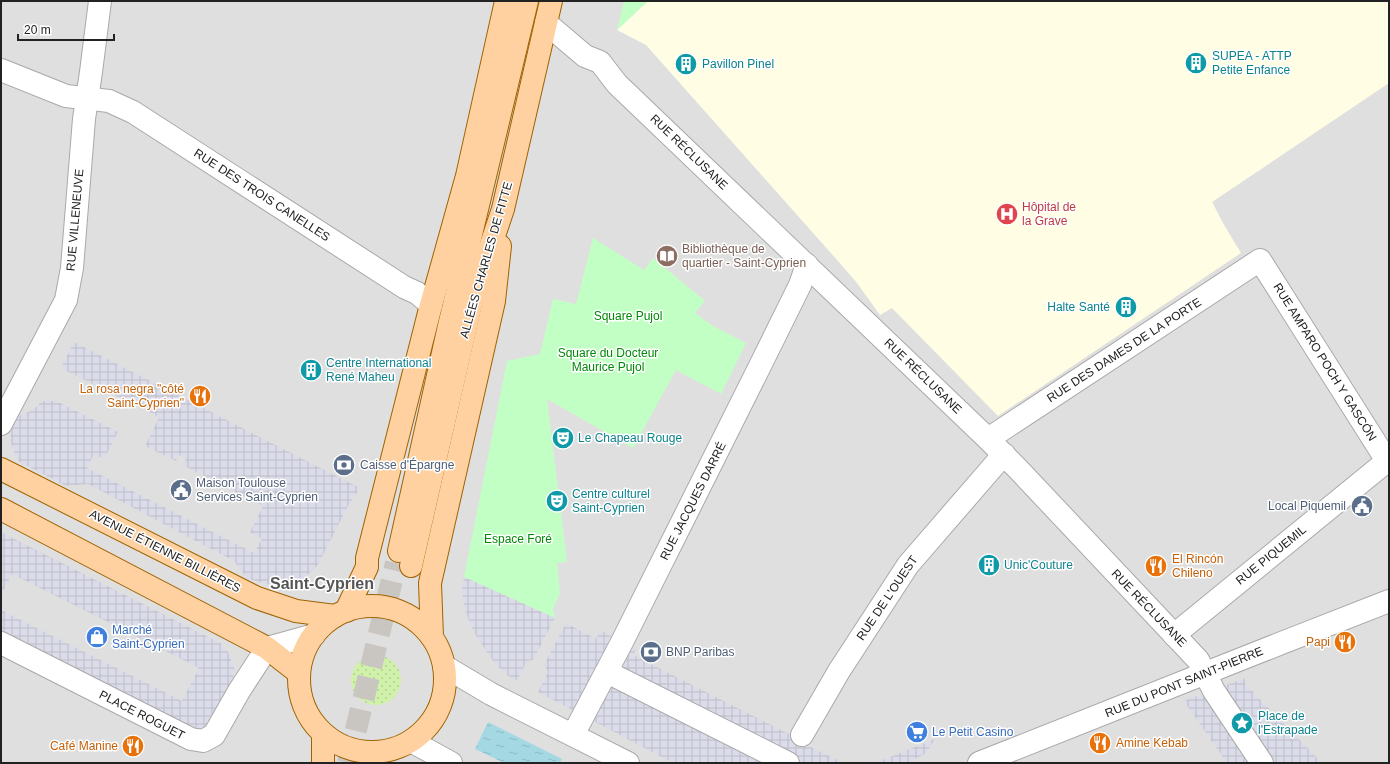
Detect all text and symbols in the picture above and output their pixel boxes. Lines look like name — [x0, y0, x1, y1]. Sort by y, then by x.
scale bar — [18, 16, 114, 42]
text: 20 m — [24, 23, 51, 37]
place label: SUPEA - ATTP Petite Enfance — [1212, 49, 1292, 77]
building icon: SUPEA - ATTP Petite Enfance — [1183, 50, 1209, 76]
building icon: Pavillon Pinel — [673, 51, 699, 77]
place label: Pavillon Pinel — [702, 57, 774, 71]
street label: RUE RÉCLUSANE — [647, 111, 731, 192]
street label: RUE DES TROIS CANELLES — [191, 146, 333, 244]
street label: RUE VILLENEUVE — [64, 168, 86, 272]
street label: ALLÉES CHARLES DE FITTE — [456, 180, 515, 340]
place label: Hôpital de la Grave — [1022, 200, 1076, 228]
hospital icon: Hôpital de la Grave — [994, 201, 1020, 227]
place label: Bibliothèque de quartier - Saint-Cyprien — [682, 242, 806, 270]
library icon: Bibliothèque de quartier - Saint-Cyprien — [654, 243, 680, 269]
street label: RUE AMPARO POCH Y GASCÓN — [1270, 280, 1380, 443]
building icon: Halte Santé — [1113, 294, 1139, 320]
street label: RUE DES DAMES DE LA PORTE — [1044, 295, 1204, 405]
place label: Halte Santé — [1047, 300, 1110, 314]
park label: Square Pujol — [594, 309, 662, 323]
street label: RUE RÉCLUSANE — [881, 335, 965, 416]
park label: Square du Docteur Maurice Pujol — [558, 346, 658, 374]
place label: Centre International René Maheu — [326, 356, 431, 384]
building icon: Centre International René Maheu — [298, 357, 324, 383]
place label: La rosa negra "côté Saint-Cyprien" — [80, 382, 184, 410]
restaurant icon: La rosa negra "côté Saint-Cyprien" — [187, 383, 213, 409]
theatre icon: Le Chapeau Rouge — [550, 425, 576, 451]
place label: Le Chapeau Rouge — [578, 431, 682, 445]
street label: RUE JACQUES DARRÉ — [656, 439, 729, 562]
bank icon: Caisse d'Épargne — [331, 452, 357, 478]
place label: Caisse d'Épargne — [360, 457, 455, 472]
place label: Maison Toulouse Services Saint-Cyprien — [196, 476, 318, 504]
public building icon: Maison Toulouse Services Saint-Cyprien — [168, 477, 194, 503]
place label: Centre culturel Saint-Cyprien — [572, 487, 650, 515]
theatre icon: Centre culturel Saint-Cyprien — [544, 488, 570, 514]
public building icon: Local Piquemil — [1349, 493, 1375, 519]
place label: Local Piquemil — [1268, 499, 1346, 513]
street label: AVENUE ÉTIENNE BILLIÈRES — [87, 506, 243, 595]
street label: RUE PIQUEMIL — [1233, 522, 1309, 588]
park label: Espace Foré — [484, 532, 552, 546]
building icon: Unic'Couture — [976, 552, 1002, 578]
place label: El Rincón Chileno — [1172, 552, 1223, 580]
street label: RUE DE L'OUEST — [854, 553, 921, 643]
restaurant icon: El Rincón Chileno — [1143, 553, 1169, 579]
place label: Unic'Couture — [1004, 558, 1073, 572]
street label: RUE RÉCLUSANE — [1109, 566, 1190, 650]
district label: Saint-Cyprien — [270, 575, 374, 592]
place label: Marché Saint-Cyprien — [112, 623, 185, 651]
shop icon: Marché Saint-Cyprien — [84, 624, 110, 650]
restaurant icon: Papi — [1332, 629, 1358, 655]
place label: Papi — [1306, 635, 1330, 649]
bank icon: BNP Paribas — [638, 639, 664, 665]
street label: RUE DU PONT SAINT-PIERRE — [1103, 644, 1265, 720]
place label: BNP Paribas — [666, 645, 734, 659]
street label: PLACE ROGUET — [97, 687, 188, 743]
place label: Place de l'Estrapade — [1258, 709, 1318, 737]
place icon: Place de l'Estrapade — [1229, 710, 1255, 736]
supermarket icon: Le Petit Casino — [904, 719, 930, 745]
place label: Le Petit Casino — [932, 725, 1014, 739]
restaurant icon: Amine Kebab — [1087, 730, 1113, 756]
restaurant icon: Café Manine — [120, 733, 146, 759]
place label: Amine Kebab — [1116, 736, 1188, 750]
place label: Café Manine — [50, 739, 118, 753]

